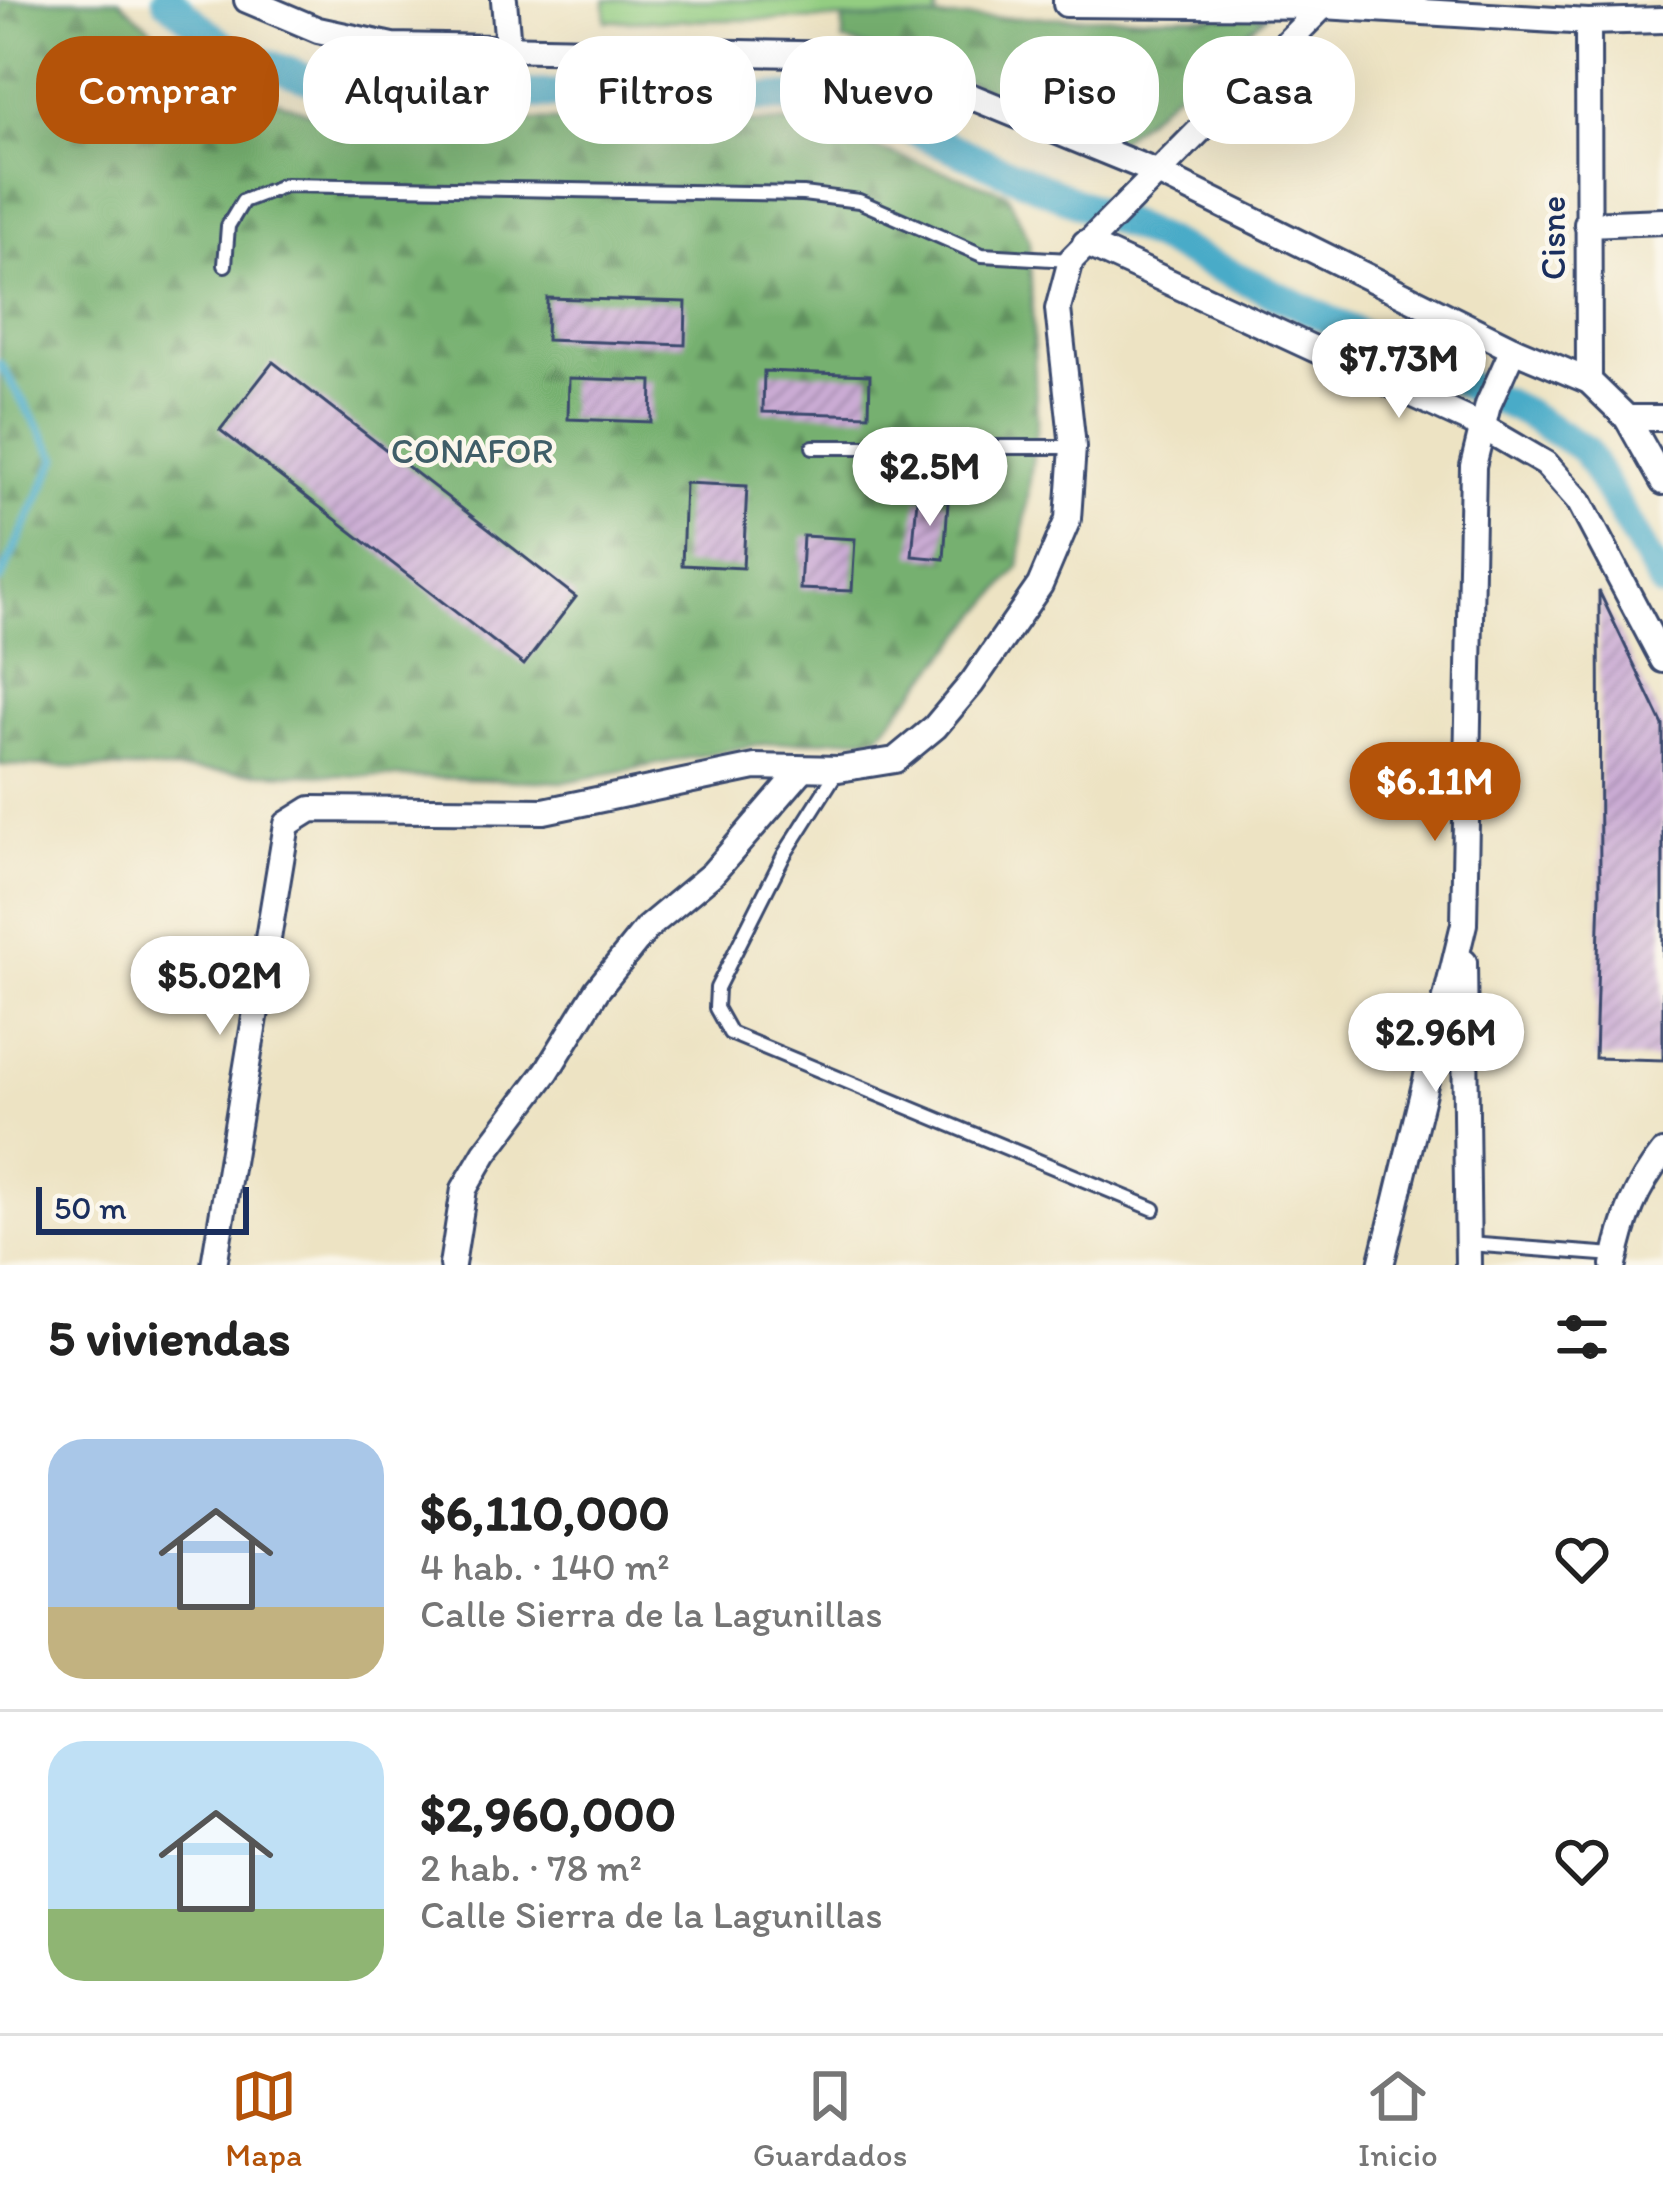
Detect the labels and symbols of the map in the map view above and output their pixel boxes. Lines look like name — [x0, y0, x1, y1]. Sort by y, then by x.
street label: Cisne — [1531, 196, 1574, 280]
pin: $7.73M — [1301, 319, 1497, 421]
pin: $2.5M — [846, 427, 1014, 529]
park label: CONAFOR — [391, 429, 553, 472]
pin: $6.11M — [1337, 742, 1533, 844]
pin: $5.02M — [122, 936, 318, 1038]
pin: $2.96M — [1338, 993, 1534, 1095]
scale bar — [36, 1181, 249, 1234]

